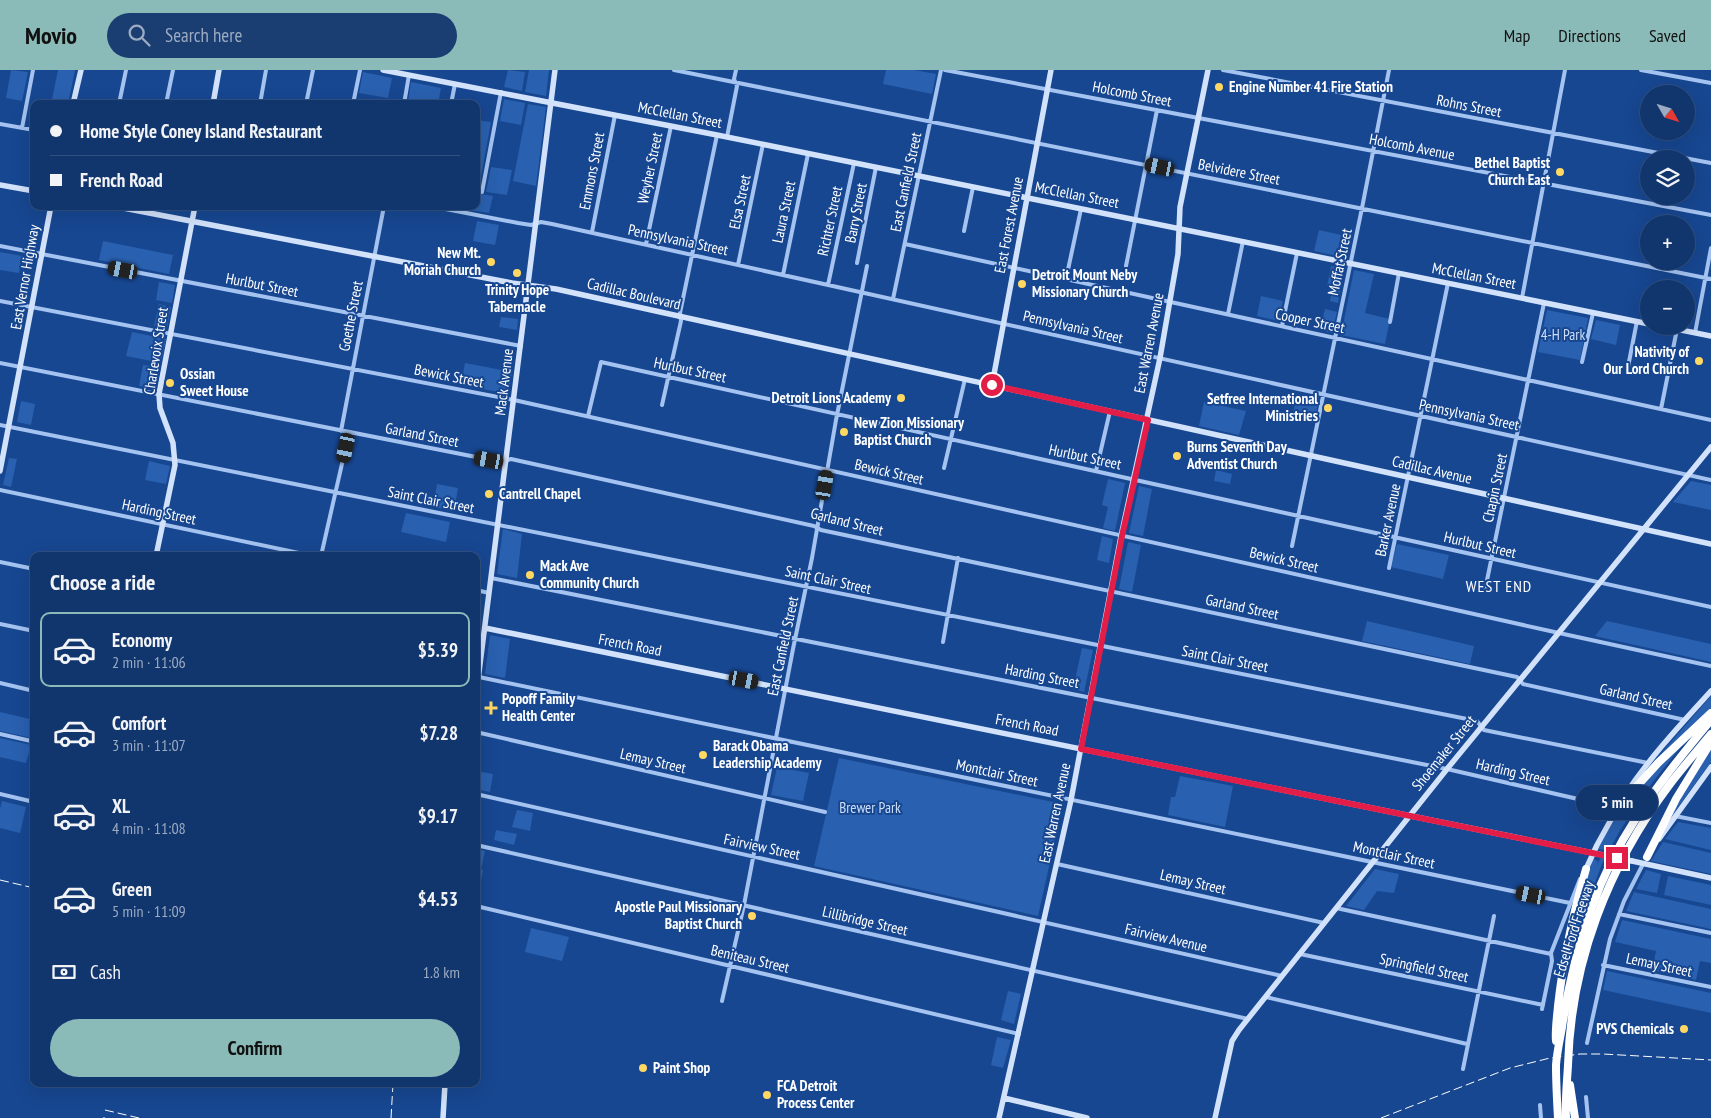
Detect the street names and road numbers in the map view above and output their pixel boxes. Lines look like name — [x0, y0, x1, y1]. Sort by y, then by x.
street label: Holcomb Street — [1091, 77, 1173, 110]
street label: Rohns Street — [1435, 90, 1503, 121]
street label: McClellan Street — [636, 97, 724, 132]
street label: Holcomb Avenue — [1368, 129, 1456, 164]
street label: Emmons Street — [575, 131, 608, 211]
street label: Weyher Street — [633, 131, 666, 205]
street label: East Canfield Street — [886, 131, 925, 233]
street label: Belvidere Street — [1197, 154, 1282, 189]
street label: Elsa Street — [724, 173, 755, 231]
street label: East Forest Avenue — [990, 175, 1027, 275]
street label: McClellan Street — [1033, 177, 1121, 212]
street label: Laura Street — [768, 179, 799, 245]
street label: Barry Street — [840, 181, 871, 245]
street label: Richter Street — [813, 184, 846, 258]
street label: Pennsylvania Street — [626, 220, 730, 259]
street label: East Vernor Highway — [6, 223, 43, 331]
street label: Moffat Street — [1323, 227, 1356, 297]
street label: McClellan Street — [1430, 258, 1518, 293]
street label: Hurlbut Street — [224, 268, 300, 301]
street label: Cadillac Boulevard — [585, 274, 683, 314]
street label: Goethe Street — [334, 279, 367, 353]
street label: East Warren Avenue — [1129, 291, 1168, 395]
street label: Cooper Street — [1274, 304, 1347, 337]
street label: Charlevoix Street — [139, 306, 172, 396]
street label: Pennsylvania Street — [1021, 306, 1125, 347]
street label: Mack Avenue — [490, 347, 517, 416]
street label: Hurlbut Street — [652, 353, 728, 386]
street label: Bewick Street — [413, 359, 485, 392]
street label: Pennsylvania Street — [1417, 395, 1521, 434]
street label: Garland Street — [384, 418, 460, 451]
street label: Hurlbut Street — [1047, 440, 1123, 473]
street label: Cadillac Avenue — [1390, 451, 1474, 488]
street label: Chapin Street — [1478, 452, 1511, 524]
street label: Bewick Street — [853, 454, 925, 489]
street label: Saint Clair Street — [386, 482, 476, 517]
street label: Barker Avenue — [1371, 482, 1404, 558]
street label: Harding Street — [120, 494, 198, 529]
street label: Garland Street — [809, 503, 885, 540]
street label: Hurlbut Street — [1442, 527, 1518, 562]
street label: Bewick Street — [1248, 542, 1320, 577]
street label: Saint Clair Street — [783, 561, 873, 598]
street label: Garland Street — [1204, 589, 1280, 624]
street label: East Canfield Street — [763, 595, 802, 697]
street label: French Road — [597, 629, 663, 660]
street label: Saint Clair Street — [1180, 641, 1270, 676]
street label: Harding Street — [1003, 659, 1081, 692]
street label: Garland Street — [1598, 679, 1674, 714]
street label: French Road — [994, 709, 1060, 740]
street label: Shoemaker Street — [1407, 711, 1480, 794]
street label: Lemay Street — [618, 744, 688, 777]
street label: Harding Street — [1474, 754, 1552, 789]
street label: Montclair Street — [955, 755, 1040, 790]
street label: East Warren Avenue — [1035, 761, 1074, 865]
street label: Fairview Street — [722, 829, 802, 864]
street label: Montclair Street — [1352, 837, 1437, 872]
street label: Lemay Street — [1158, 865, 1228, 898]
street label: Edsel Ford Freeway — [1549, 878, 1598, 979]
street label: Lillibridge Street — [821, 901, 910, 940]
street label: Fairview Avenue — [1123, 919, 1209, 956]
street label: Beniteau Street — [709, 940, 791, 977]
street label: Lemay Street — [1624, 948, 1694, 981]
street label: Springfield Street — [1378, 949, 1470, 986]

